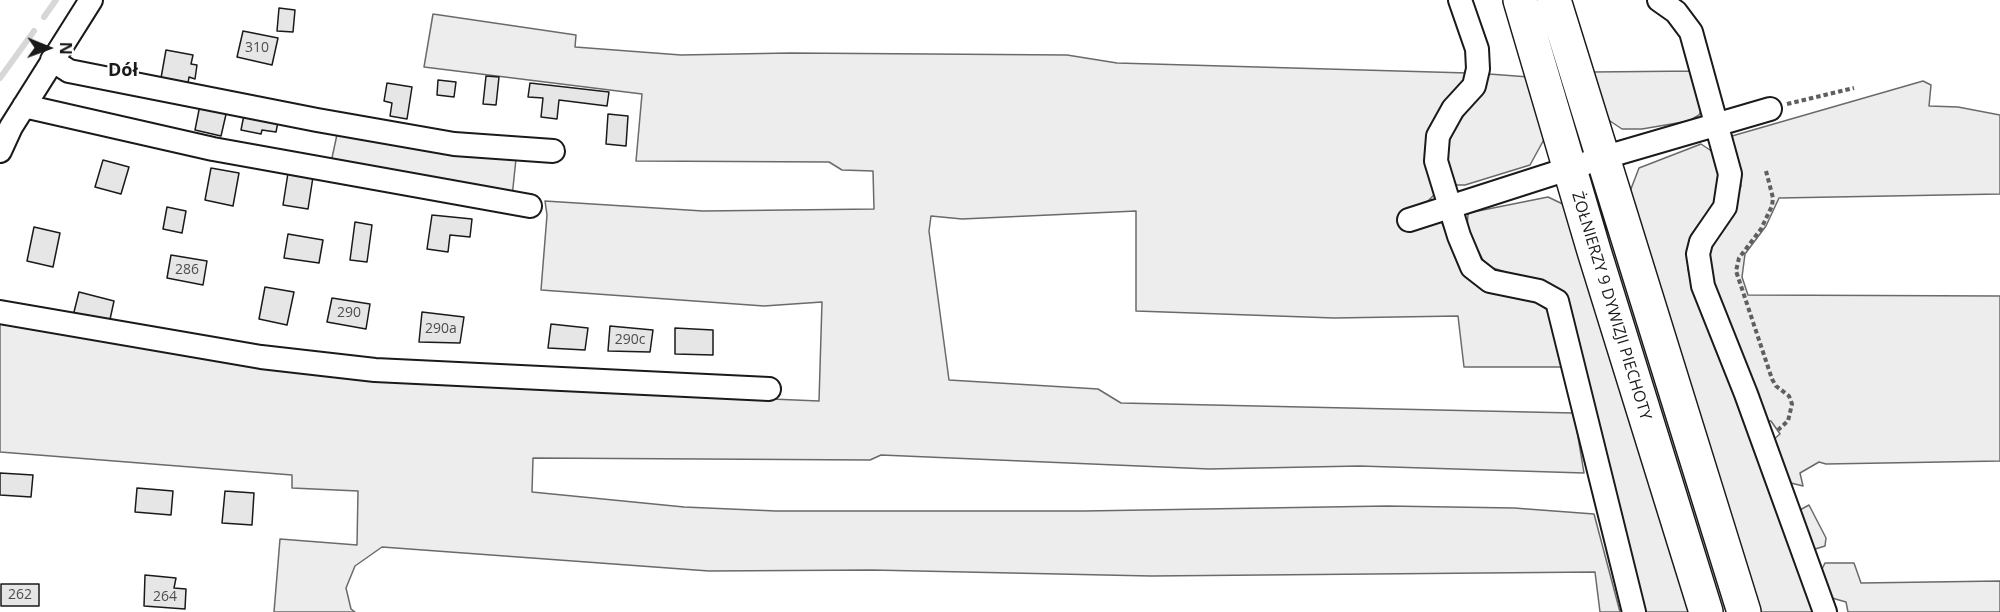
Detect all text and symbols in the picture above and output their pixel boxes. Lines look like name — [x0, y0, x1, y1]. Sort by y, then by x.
north arrow — [18, 18, 78, 78]
house number: 310 — [245, 40, 269, 56]
text: N — [55, 42, 77, 55]
district label: Dół — [108, 60, 138, 82]
street label: ŻOŁNIERZY 9 DYWIZJI PIECHOTY — [1567, 190, 1655, 422]
house number: 286 — [175, 262, 199, 278]
house number: 290 — [337, 305, 361, 321]
house number: 290a — [425, 321, 457, 337]
house number: 290c — [615, 332, 645, 348]
house number: 262 — [8, 587, 32, 603]
house number: 264 — [153, 589, 177, 605]

